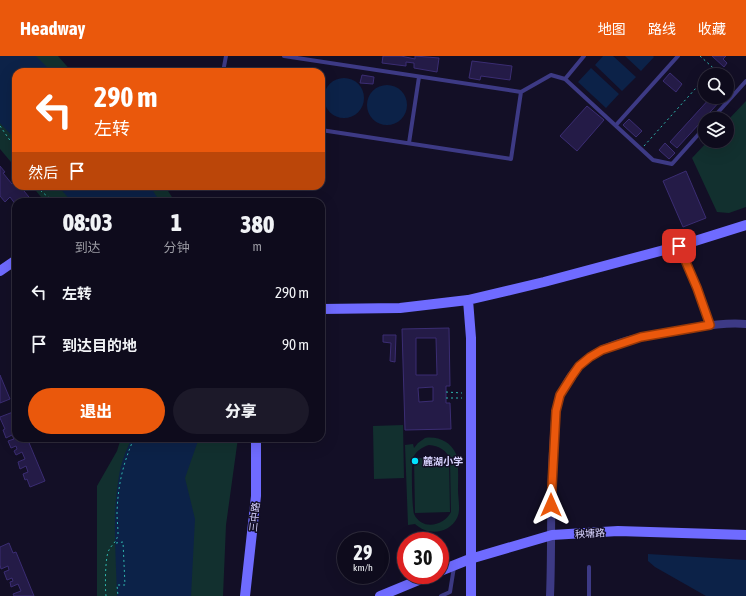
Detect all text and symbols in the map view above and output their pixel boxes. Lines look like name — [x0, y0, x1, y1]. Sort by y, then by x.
text: Headway — [20, 17, 85, 39]
text: 地图 — [598, 21, 626, 37]
text: 路线 — [648, 21, 676, 37]
text: 收藏 — [698, 21, 726, 37]
map controls — [698, 68, 734, 148]
button: search — [698, 68, 734, 104]
text: 290 m — [94, 81, 157, 113]
icon: left — [28, 84, 80, 136]
button: layers — [698, 112, 734, 148]
text: 左转 — [94, 118, 130, 139]
icon: arrive — [66, 160, 88, 182]
text: 然后 — [28, 164, 58, 181]
text: 08:03 — [63, 209, 113, 236]
text: 1 — [171, 209, 182, 236]
text: 380 — [240, 211, 274, 238]
pin — [662, 229, 696, 263]
icon: arrive — [668, 235, 690, 257]
text: m — [253, 239, 262, 254]
text: 到达 — [75, 240, 101, 255]
text: 分钟 — [164, 240, 190, 255]
icon: left — [28, 281, 50, 303]
text: 290 m — [275, 284, 309, 301]
text: 左转 — [62, 285, 92, 302]
icon: arrive — [28, 333, 50, 355]
text: 90 m — [282, 336, 309, 353]
text: 到达目的地 — [62, 337, 137, 354]
button: 退出 — [28, 388, 165, 434]
button: 分享 — [173, 388, 309, 434]
marker: 麓湖小学 — [410, 456, 420, 466]
place label: 麓湖小学 — [423, 456, 463, 467]
position arrow — [530, 484, 572, 526]
street label: 三中路 — [247, 502, 262, 533]
street label: 秧塘路 — [575, 527, 605, 540]
speed limit sign: 30 — [397, 532, 449, 584]
text: 29 — [354, 541, 372, 564]
text: km/h — [353, 562, 373, 573]

